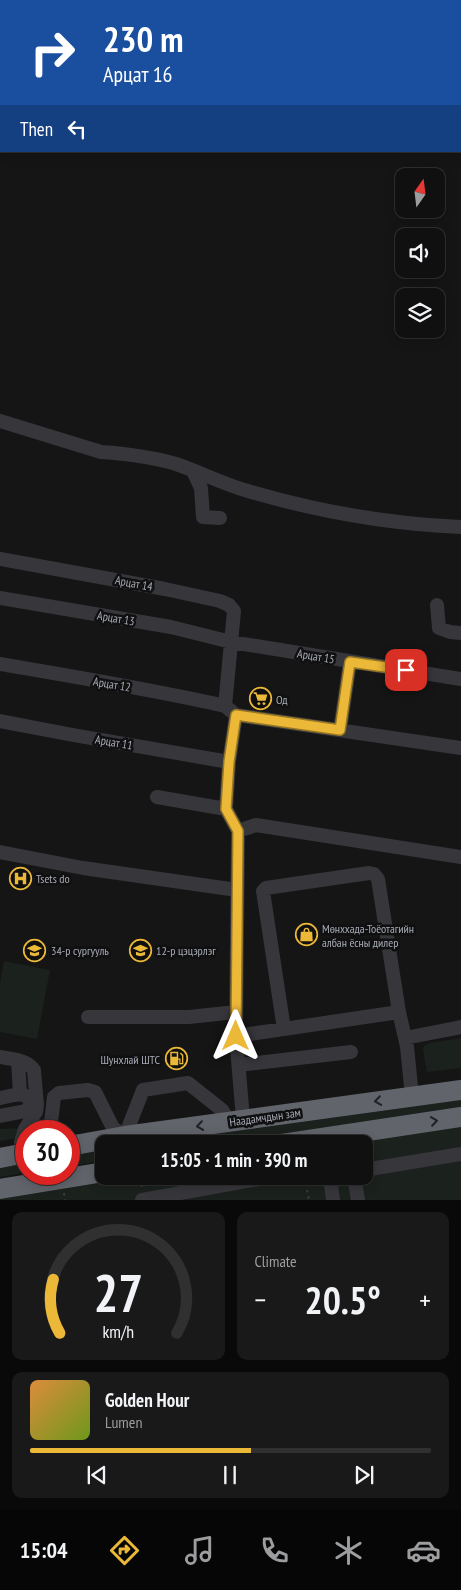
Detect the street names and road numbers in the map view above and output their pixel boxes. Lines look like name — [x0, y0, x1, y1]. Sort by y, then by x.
street label: Арцат 14 — [114, 572, 155, 594]
street label: Арцат 13 — [96, 607, 136, 629]
street label: Арцат 15 — [296, 645, 336, 667]
street label: Арцат 12 — [92, 673, 132, 695]
street label: Арцат 11 — [94, 731, 134, 753]
street label: Наадамчдын зам — [228, 1105, 302, 1129]

